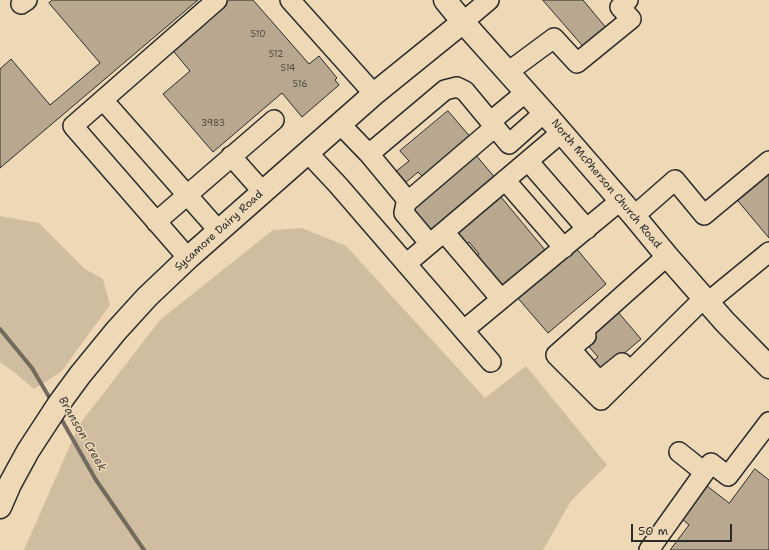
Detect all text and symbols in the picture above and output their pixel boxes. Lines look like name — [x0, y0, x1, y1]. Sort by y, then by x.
house number: 510 — [251, 30, 265, 40]
house number: 512 — [269, 50, 283, 60]
house number: 514 — [281, 64, 295, 74]
house number: 516 — [293, 80, 307, 90]
street label: North McPherson Church Road — [548, 117, 664, 251]
house number: 3983 — [201, 119, 225, 129]
street label: Sycamore Dairy Road — [172, 188, 266, 274]
water label: Branson Creek — [55, 394, 109, 474]
scale bar — [633, 516, 734, 542]
text: 50 m — [638, 523, 668, 539]

